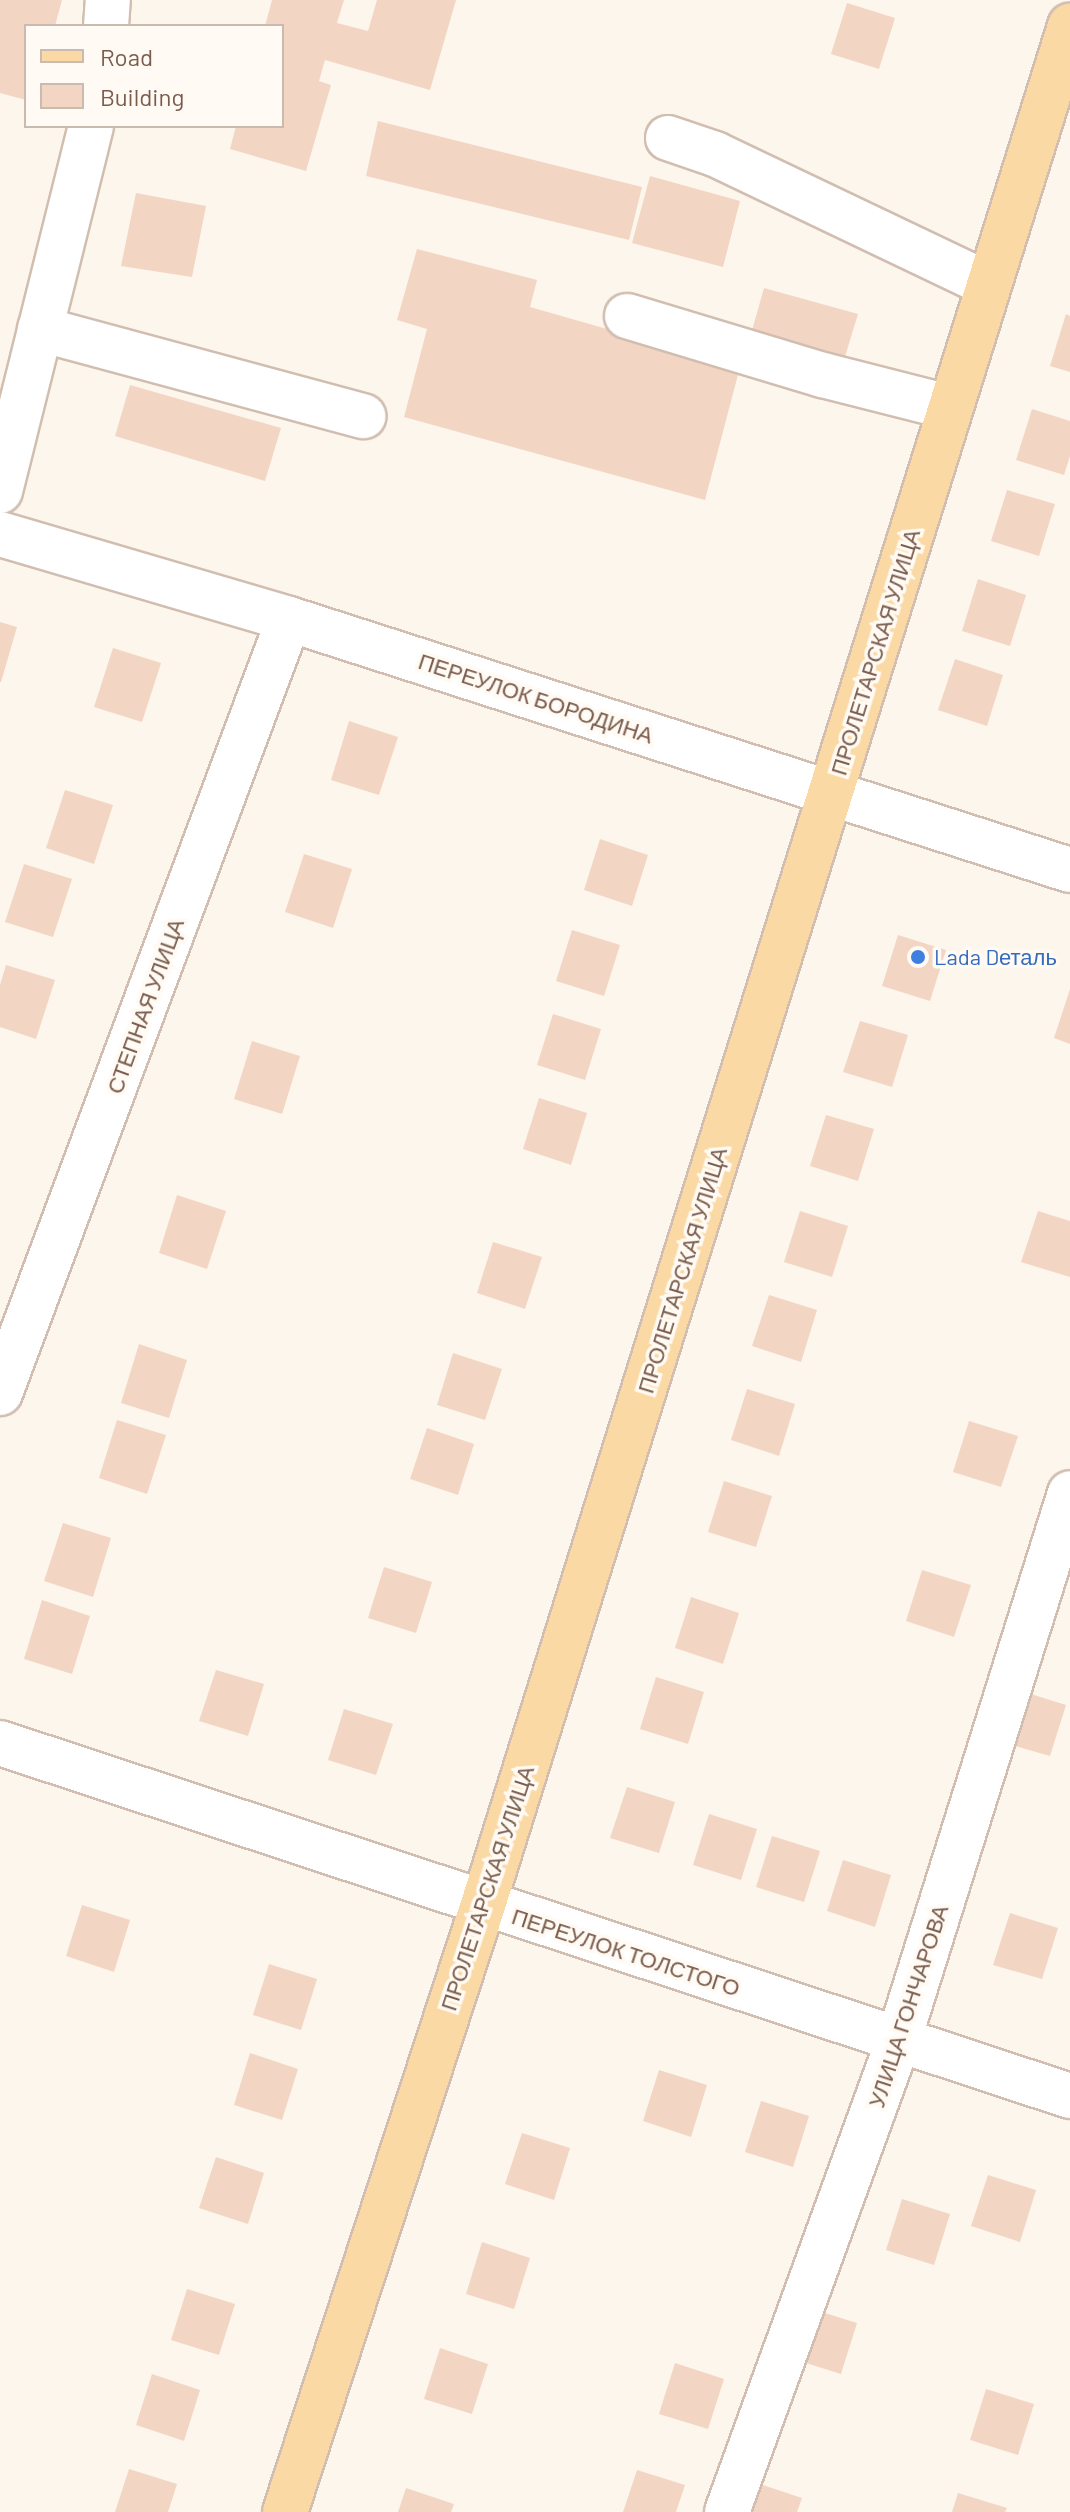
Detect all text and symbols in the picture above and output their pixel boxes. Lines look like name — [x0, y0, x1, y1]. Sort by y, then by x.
legend — [24, 24, 284, 128]
text: Road — [100, 42, 153, 71]
text: Building — [100, 82, 184, 111]
street label: ПРОЛЕТАРСКАЯ УЛИЦА — [825, 526, 925, 778]
street label: ПЕРЕУЛОК БОРОДИНА — [415, 648, 657, 748]
street label: СТЕПНАЯ УЛИЦА — [101, 915, 189, 1097]
place label: Lada Dеталь — [934, 944, 1057, 970]
marker: Lada Dеталь — [909, 948, 927, 966]
street label: ПРОЛЕТАРСКАЯ УЛИЦА — [632, 1144, 732, 1396]
street label: ПРОЛЕТАРСКАЯ УЛИЦА — [435, 1762, 539, 2014]
street label: УЛИЦА ГОНЧАРОВА — [863, 1901, 953, 2111]
street label: ПЕРЕУЛОК ТОЛСТОГО — [509, 1903, 743, 2001]

